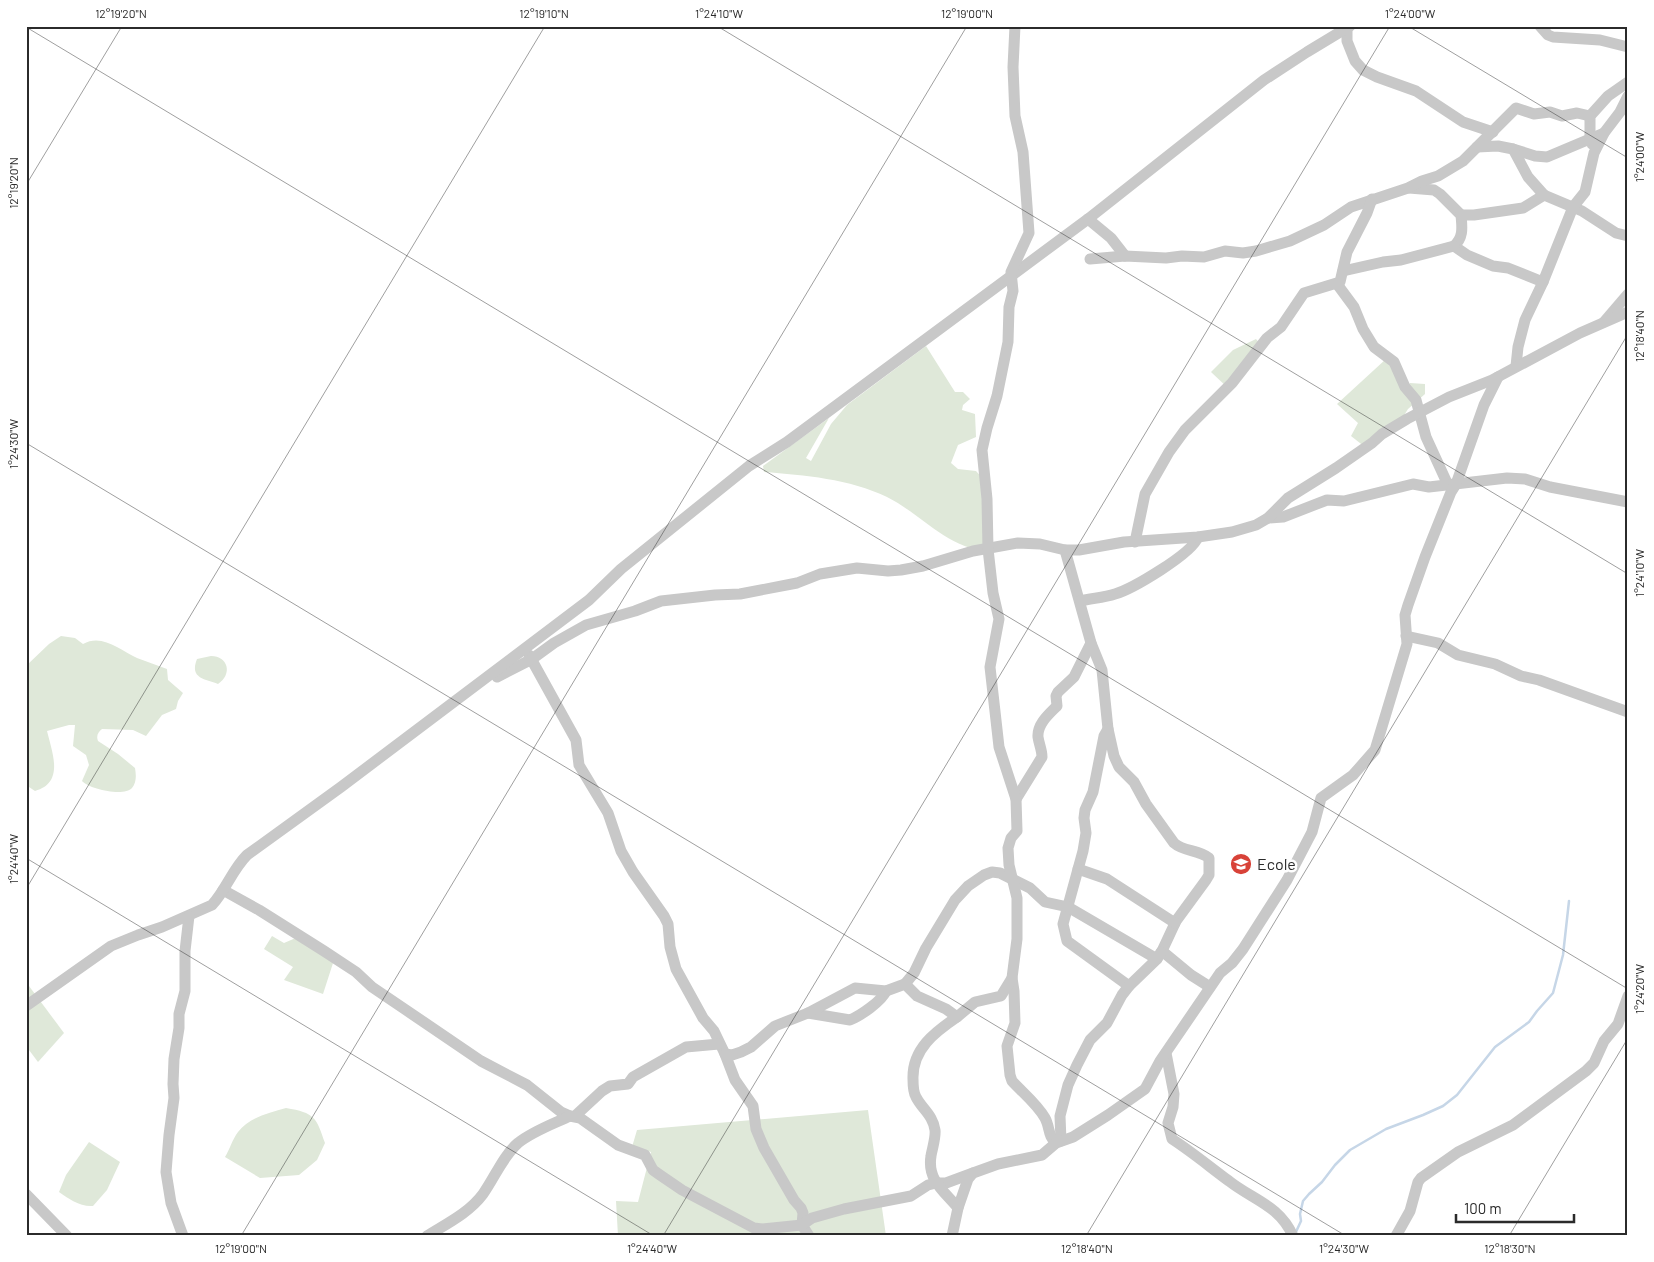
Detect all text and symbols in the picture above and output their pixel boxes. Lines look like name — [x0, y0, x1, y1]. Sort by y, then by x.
text: 12°19'20"N — [95, 6, 147, 20]
text: 12°19'10"N — [519, 6, 569, 20]
text: 1°24'10"W — [695, 6, 743, 20]
text: 12°19'00"N — [941, 6, 993, 20]
text: 1°24'00"W — [1385, 6, 1436, 20]
text: 1°24'00"W — [1632, 131, 1646, 182]
text: 12°19'20"N — [6, 157, 20, 209]
text: 12°18'40"N — [1632, 310, 1646, 362]
text: 1°24'30"W — [6, 419, 20, 469]
text: 1°24'10"W — [1632, 549, 1646, 597]
text: 1°24'40"W — [6, 833, 20, 884]
school or university icon: Ecole — [1229, 852, 1253, 876]
place label: Ecole — [1257, 854, 1296, 873]
text: 1°24'20"W — [1632, 963, 1646, 1014]
scale bar — [1456, 1192, 1574, 1224]
text: 100 m — [1464, 1199, 1502, 1217]
text: 12°19'00"N — [215, 1241, 267, 1255]
text: 1°24'40"W — [627, 1241, 678, 1255]
text: 12°18'40"N — [1061, 1241, 1113, 1255]
text: 1°24'30"W — [1319, 1241, 1369, 1255]
text: 12°18'30"N — [1484, 1241, 1536, 1255]

